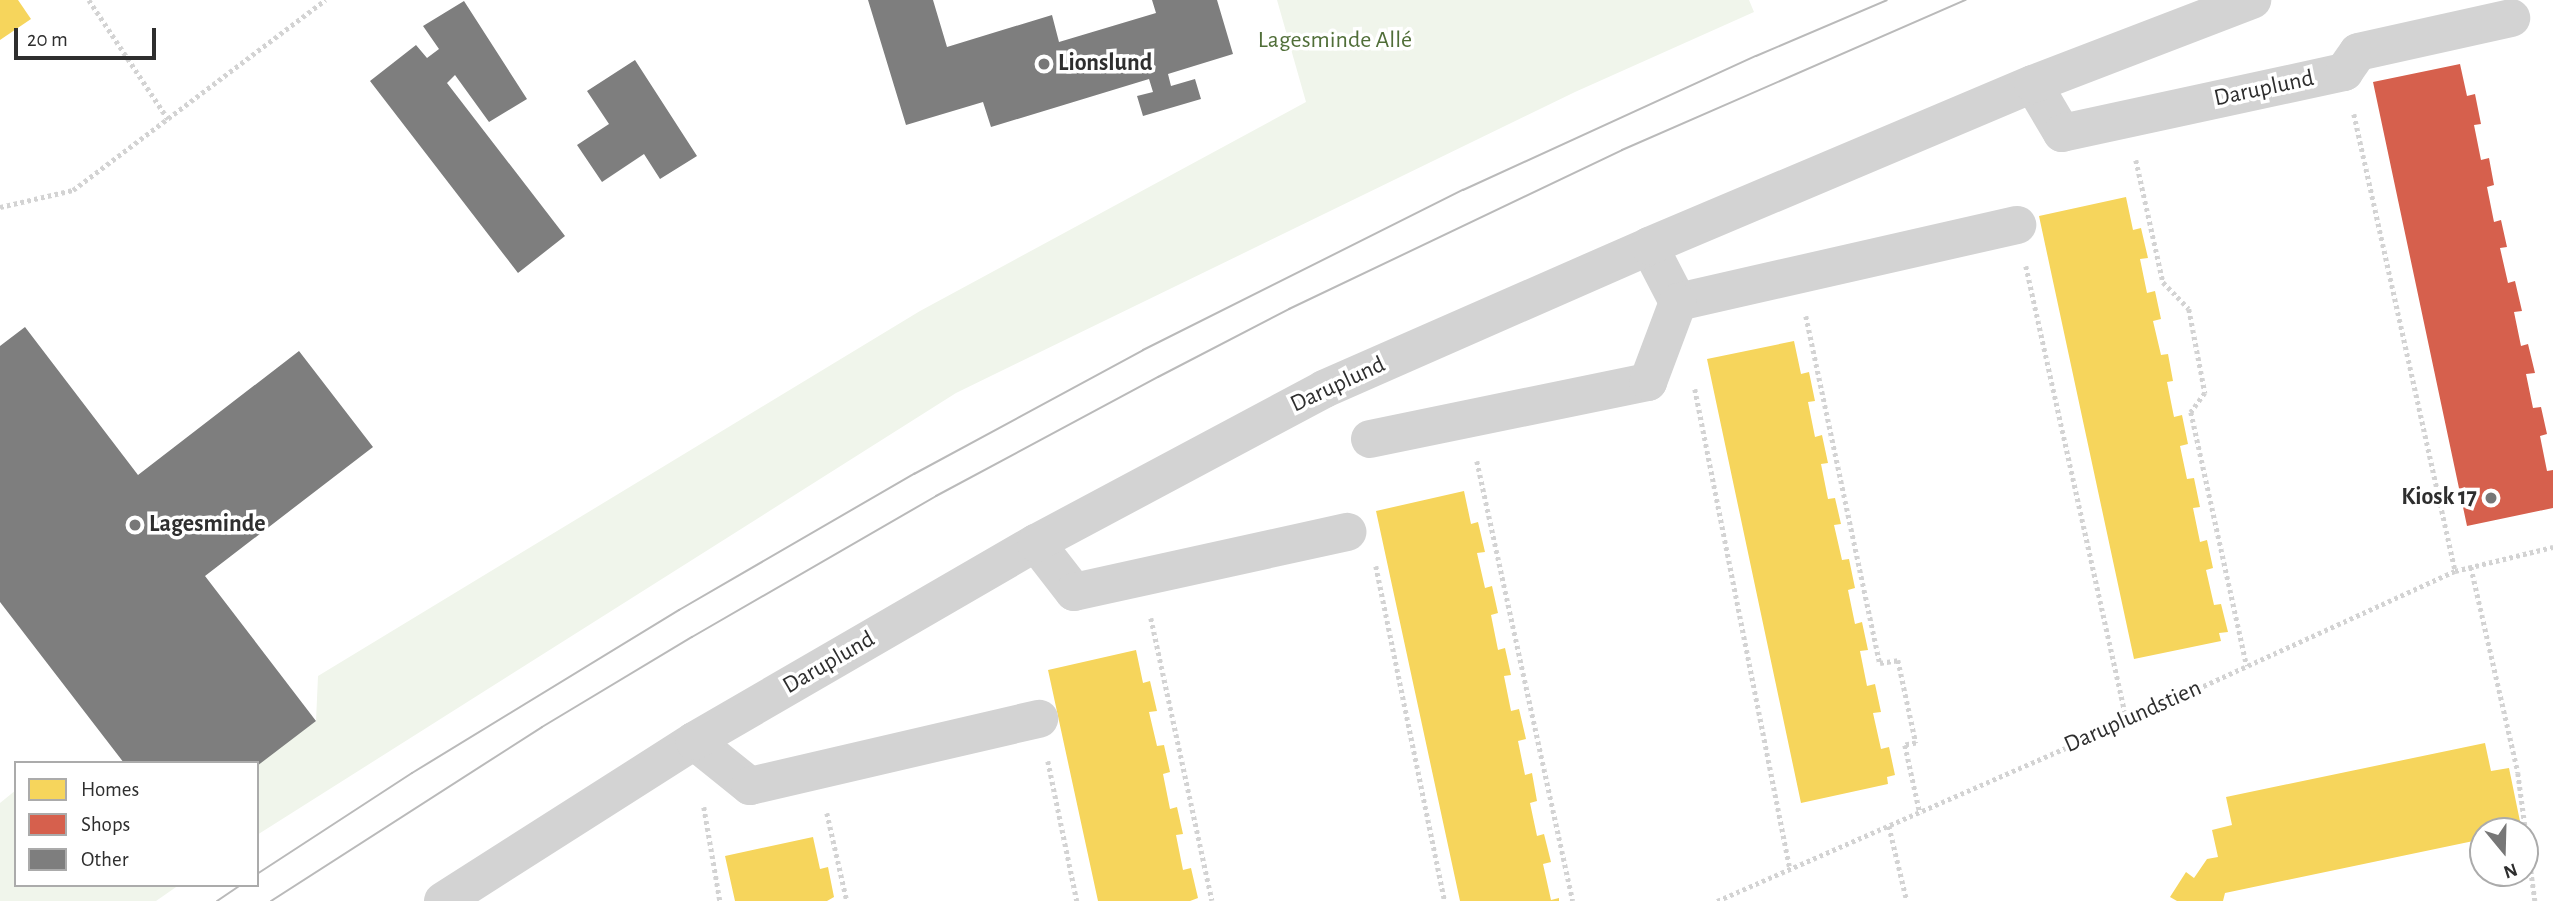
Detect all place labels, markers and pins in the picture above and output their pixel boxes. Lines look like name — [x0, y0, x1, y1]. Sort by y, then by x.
place label: Lionslund — [1058, 50, 1152, 78]
marker: Lionslund — [1036, 56, 1052, 72]
place label: Kiosk 17 — [2401, 484, 2477, 512]
marker: Kiosk 17 — [2483, 490, 2499, 506]
place label: Lagesminde — [149, 511, 266, 539]
marker: Lagesminde — [127, 517, 143, 533]

